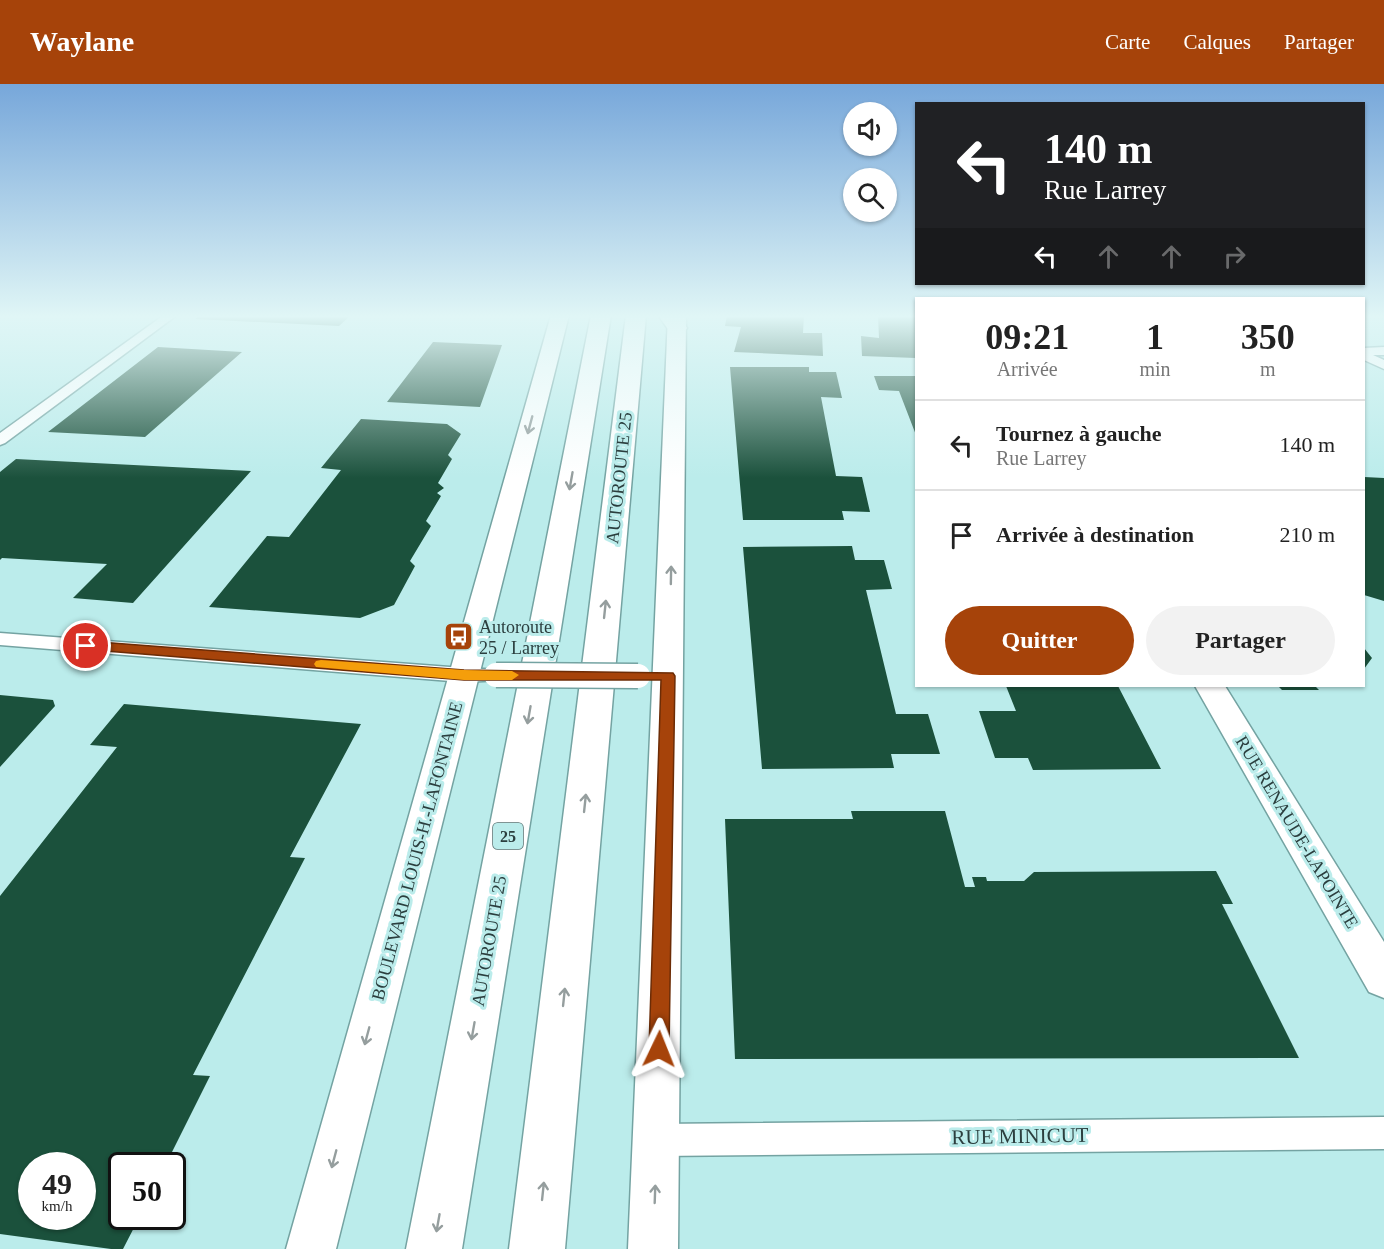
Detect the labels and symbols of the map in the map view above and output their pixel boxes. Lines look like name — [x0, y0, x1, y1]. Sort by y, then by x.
street label: AUTOROUTE 25 — [602, 411, 636, 545]
one-way arrow — [524, 415, 535, 434]
one-way arrow — [565, 471, 576, 491]
one-way arrow — [665, 566, 676, 586]
one-way arrow — [600, 600, 611, 620]
place label: Autoroute 25 / Larrey — [479, 617, 559, 658]
pin — [60, 620, 111, 671]
bus stop icon: Autoroute 25 / Larrey — [442, 621, 474, 653]
street label: BOULEVARD LOUIS-H.-LAFONTAINE — [367, 700, 467, 1002]
one-way arrow — [524, 704, 535, 724]
street label: RUE RENAUDE-LAPOINTE — [1232, 732, 1362, 932]
one-way arrow — [580, 794, 591, 814]
road number: 25 — [493, 823, 523, 849]
street label: AUTOROUTE 25 — [468, 874, 510, 1008]
one-way arrow — [559, 987, 570, 1007]
position arrow — [627, 1017, 691, 1081]
one-way arrow — [467, 1020, 478, 1040]
one-way arrow — [361, 1026, 372, 1045]
street label: RUE MINICUT — [951, 1123, 1089, 1149]
one-way arrow — [328, 1149, 340, 1168]
speed limit sign: 50 — [108, 1152, 186, 1230]
one-way arrow — [538, 1181, 549, 1201]
one-way arrow — [649, 1185, 660, 1205]
one-way arrow — [433, 1212, 444, 1232]

